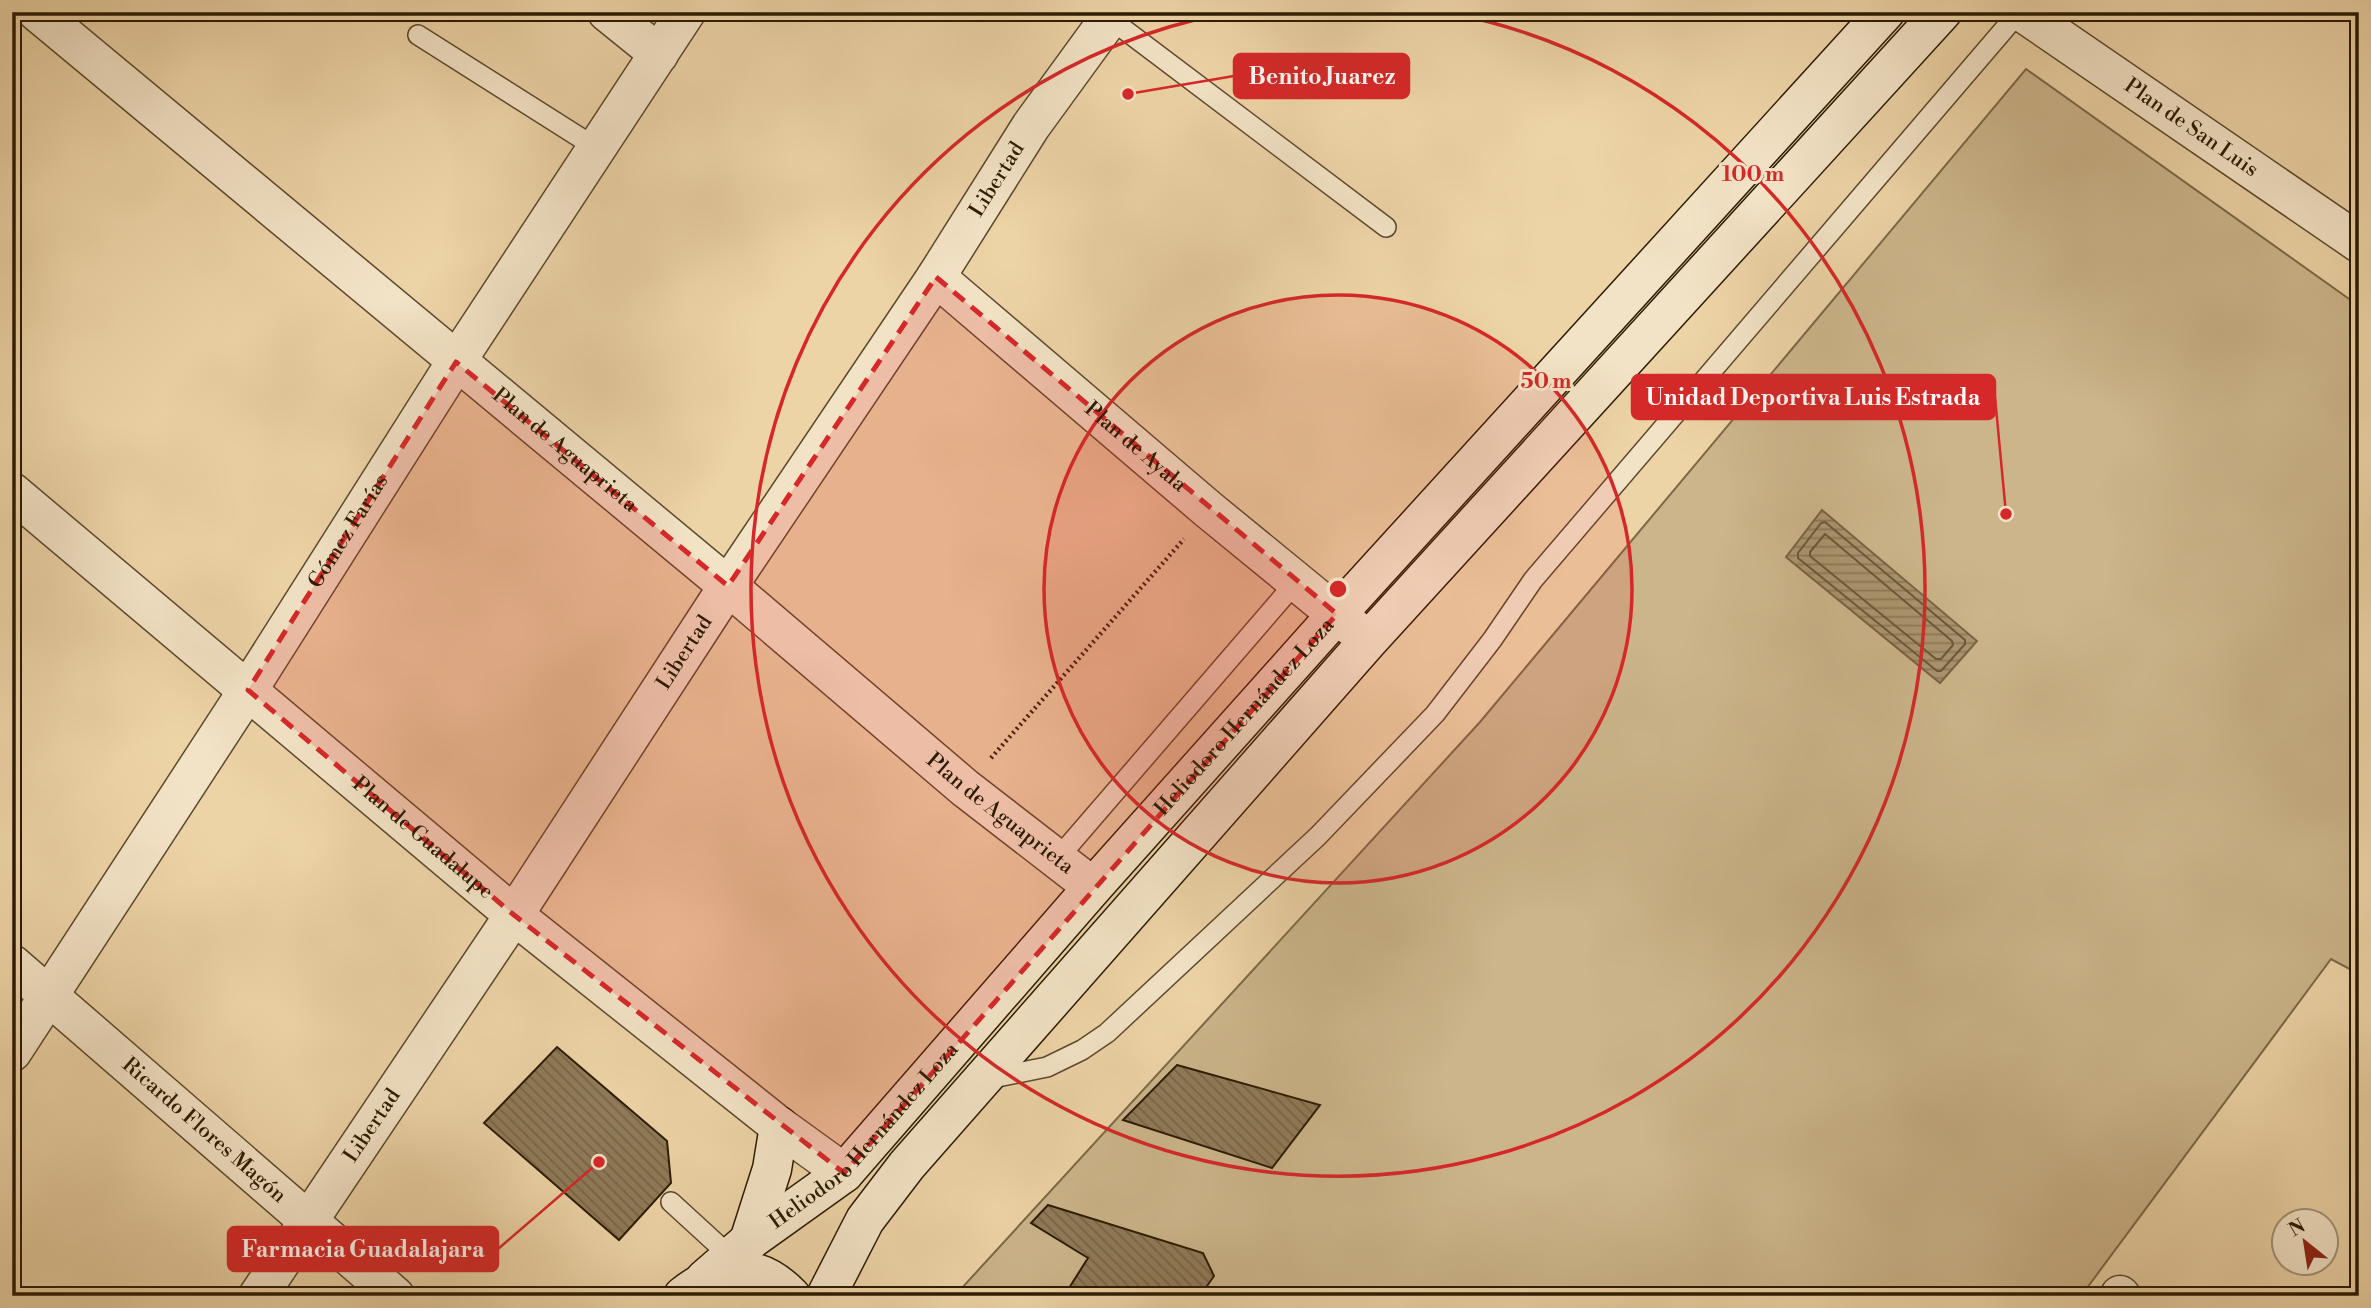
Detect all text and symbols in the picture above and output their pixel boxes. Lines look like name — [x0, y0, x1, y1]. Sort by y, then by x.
callout: Benito Juarez — [1234, 54, 1409, 98]
text: Benito Juarez — [1249, 63, 1395, 91]
street label: Plan de San Luis — [2119, 73, 2263, 183]
street label: Libertad — [964, 137, 1031, 222]
text: 100 m — [1722, 162, 1784, 188]
text: 50 m — [1521, 369, 1571, 395]
callout: Unidad Deportiva Luis Estrada — [1632, 375, 1995, 419]
street label: Plan de Aguaprieta — [487, 382, 643, 518]
text: Unidad Deportiva Luis Estrada — [1646, 384, 1981, 412]
street label: Plan de Ayala — [1079, 396, 1192, 498]
street label: Gómez Farías — [303, 469, 394, 593]
centre of rings — [1326, 577, 1350, 601]
street label: Libertad — [651, 611, 718, 695]
street label: Heliodoro Hernández Loza — [1149, 612, 1340, 822]
street label: Plan de Aguaprieta — [921, 747, 1079, 880]
street label: Plan de Guadalupe — [347, 771, 499, 905]
street label: Heliodoro Hernández Loza — [764, 1037, 965, 1235]
street label: Ricardo Flores Magón — [116, 1052, 292, 1209]
street label: Libertad — [338, 1084, 406, 1168]
north arrow — [2270, 1206, 2340, 1276]
text: N — [2284, 1214, 2310, 1242]
callout: Farmacia Guadalajara — [228, 1227, 498, 1271]
text: Farmacia Guadalajara — [242, 1236, 485, 1264]

